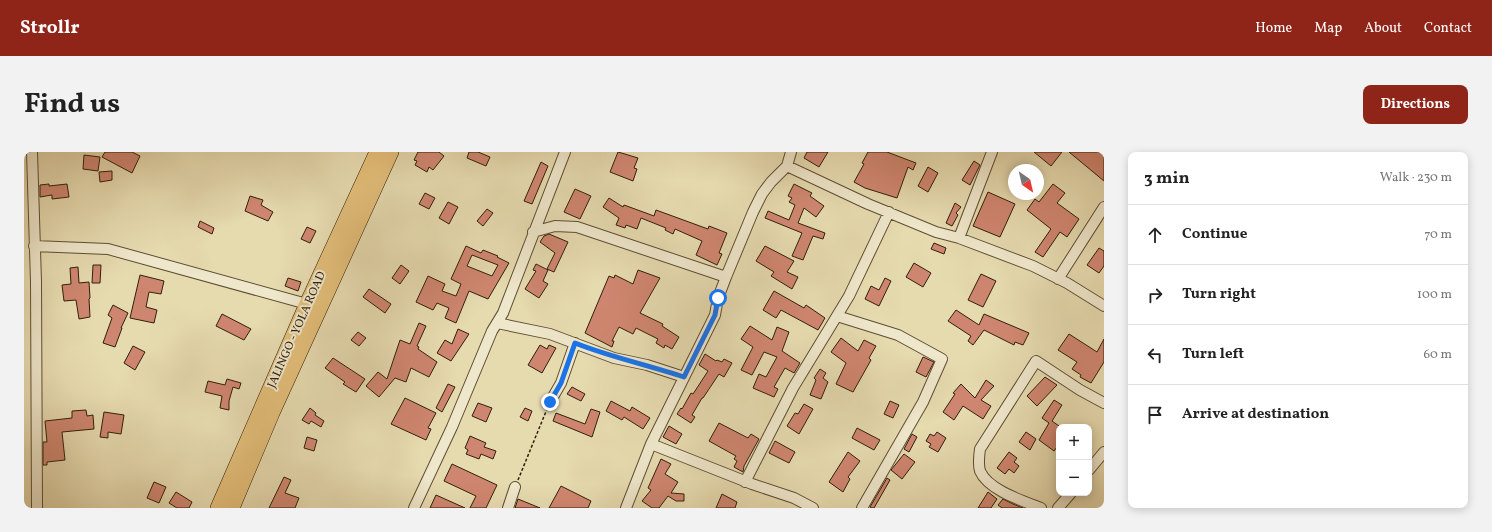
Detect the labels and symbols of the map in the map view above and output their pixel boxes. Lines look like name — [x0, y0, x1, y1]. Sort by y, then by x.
north arrow — [1008, 164, 1044, 200]
street label: JALINGO - YOLA ROAD — [264, 269, 330, 391]
route start — [709, 289, 727, 307]
route end — [541, 393, 559, 411]

